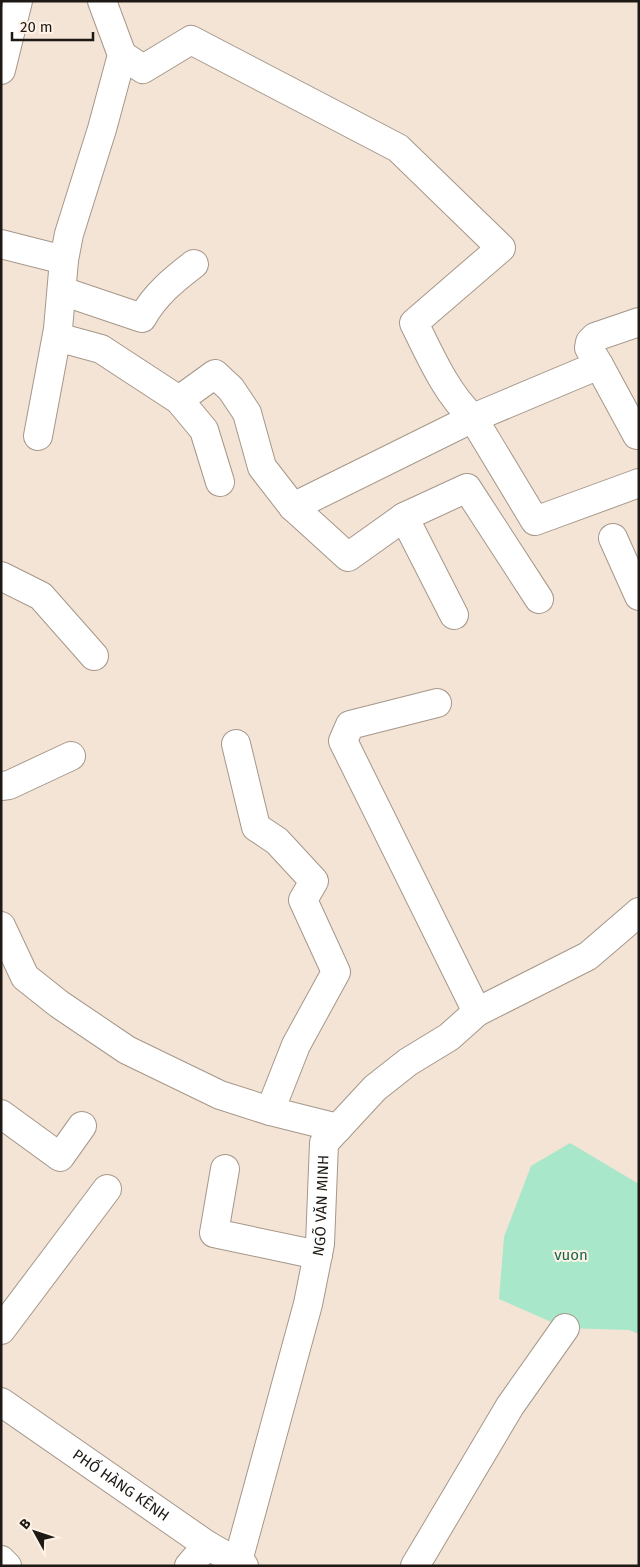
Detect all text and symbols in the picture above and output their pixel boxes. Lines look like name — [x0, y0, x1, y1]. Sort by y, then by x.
scale bar — [12, 10, 94, 42]
text: 20 m — [20, 18, 53, 36]
street label: NGÕ VĂN MINH — [309, 1154, 333, 1258]
park label: vuon — [554, 1246, 588, 1264]
street label: PHỐ HÀNG KÊNH — [69, 1446, 173, 1525]
north arrow — [10, 1507, 60, 1557]
text: B — [16, 1515, 35, 1533]

